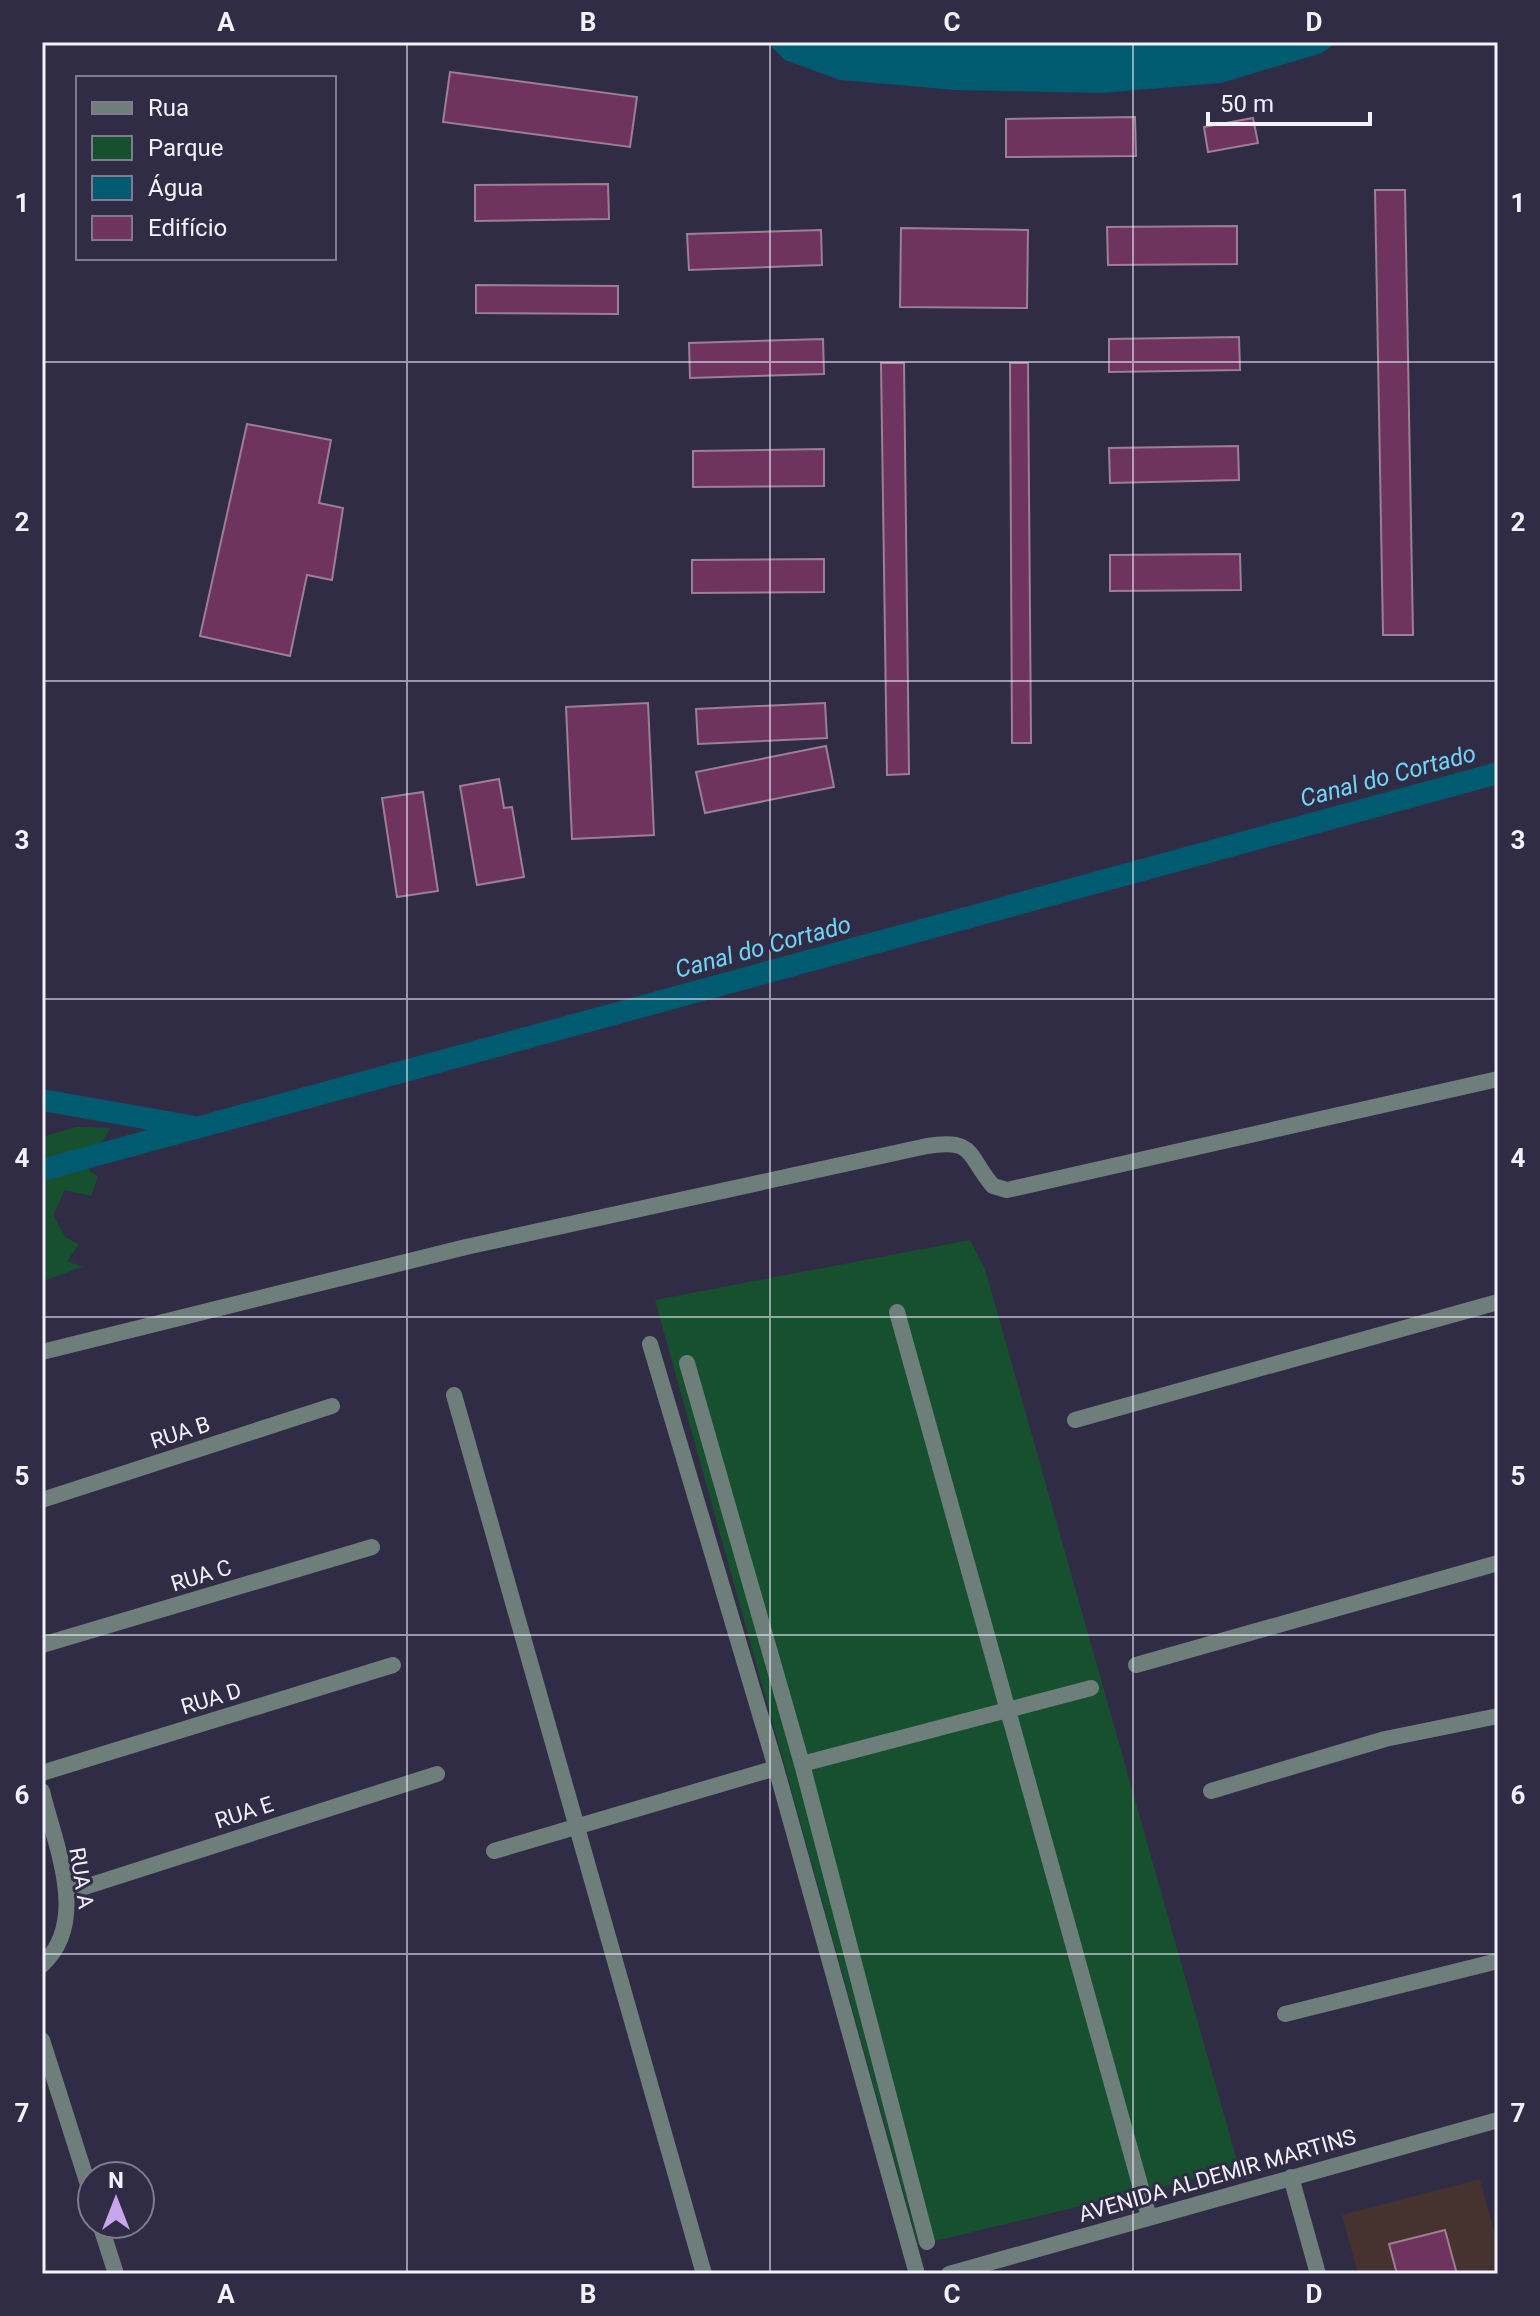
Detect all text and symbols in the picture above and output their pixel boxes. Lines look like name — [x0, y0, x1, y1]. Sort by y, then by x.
text: A — [217, 7, 235, 37]
text: B — [580, 7, 596, 37]
text: C — [943, 7, 961, 37]
text: D — [1306, 7, 1322, 37]
legend — [76, 76, 336, 260]
scale bar — [1208, 76, 1370, 126]
text: 50 m — [1220, 90, 1274, 118]
text: Rua — [148, 94, 189, 122]
text: Parque — [148, 134, 224, 162]
text: Água — [148, 174, 203, 202]
text: 1 — [15, 188, 29, 218]
text: 1 — [1511, 188, 1525, 218]
text: Edifício — [148, 214, 227, 242]
text: 2 — [15, 507, 29, 537]
text: 2 — [1511, 507, 1525, 537]
water label: Canal do Cortado — [1297, 739, 1479, 813]
text: 3 — [15, 825, 29, 855]
text: 3 — [1511, 825, 1525, 855]
water label: Canal do Cortado — [672, 910, 854, 984]
text: 4 — [15, 1143, 30, 1173]
text: 4 — [1511, 1143, 1526, 1173]
street label: RUA B — [147, 1411, 213, 1454]
text: 5 — [15, 1461, 29, 1491]
text: 5 — [1511, 1461, 1525, 1491]
street label: RUA C — [168, 1555, 234, 1596]
street label: RUA D — [178, 1677, 244, 1719]
text: 6 — [15, 1780, 30, 1810]
text: 6 — [1511, 1780, 1526, 1810]
street label: RUA E — [212, 1791, 277, 1834]
street label: RUA A — [64, 1846, 99, 1911]
text: 7 — [15, 2098, 29, 2128]
text: 7 — [1511, 2098, 1525, 2128]
street label: AVENIDA ALDEMIR MARTINS — [1076, 2124, 1359, 2227]
north arrow — [76, 2160, 156, 2240]
text: N — [108, 2168, 124, 2193]
text: A — [217, 2279, 235, 2309]
text: B — [580, 2279, 596, 2309]
text: C — [943, 2279, 961, 2309]
text: D — [1306, 2279, 1322, 2309]

